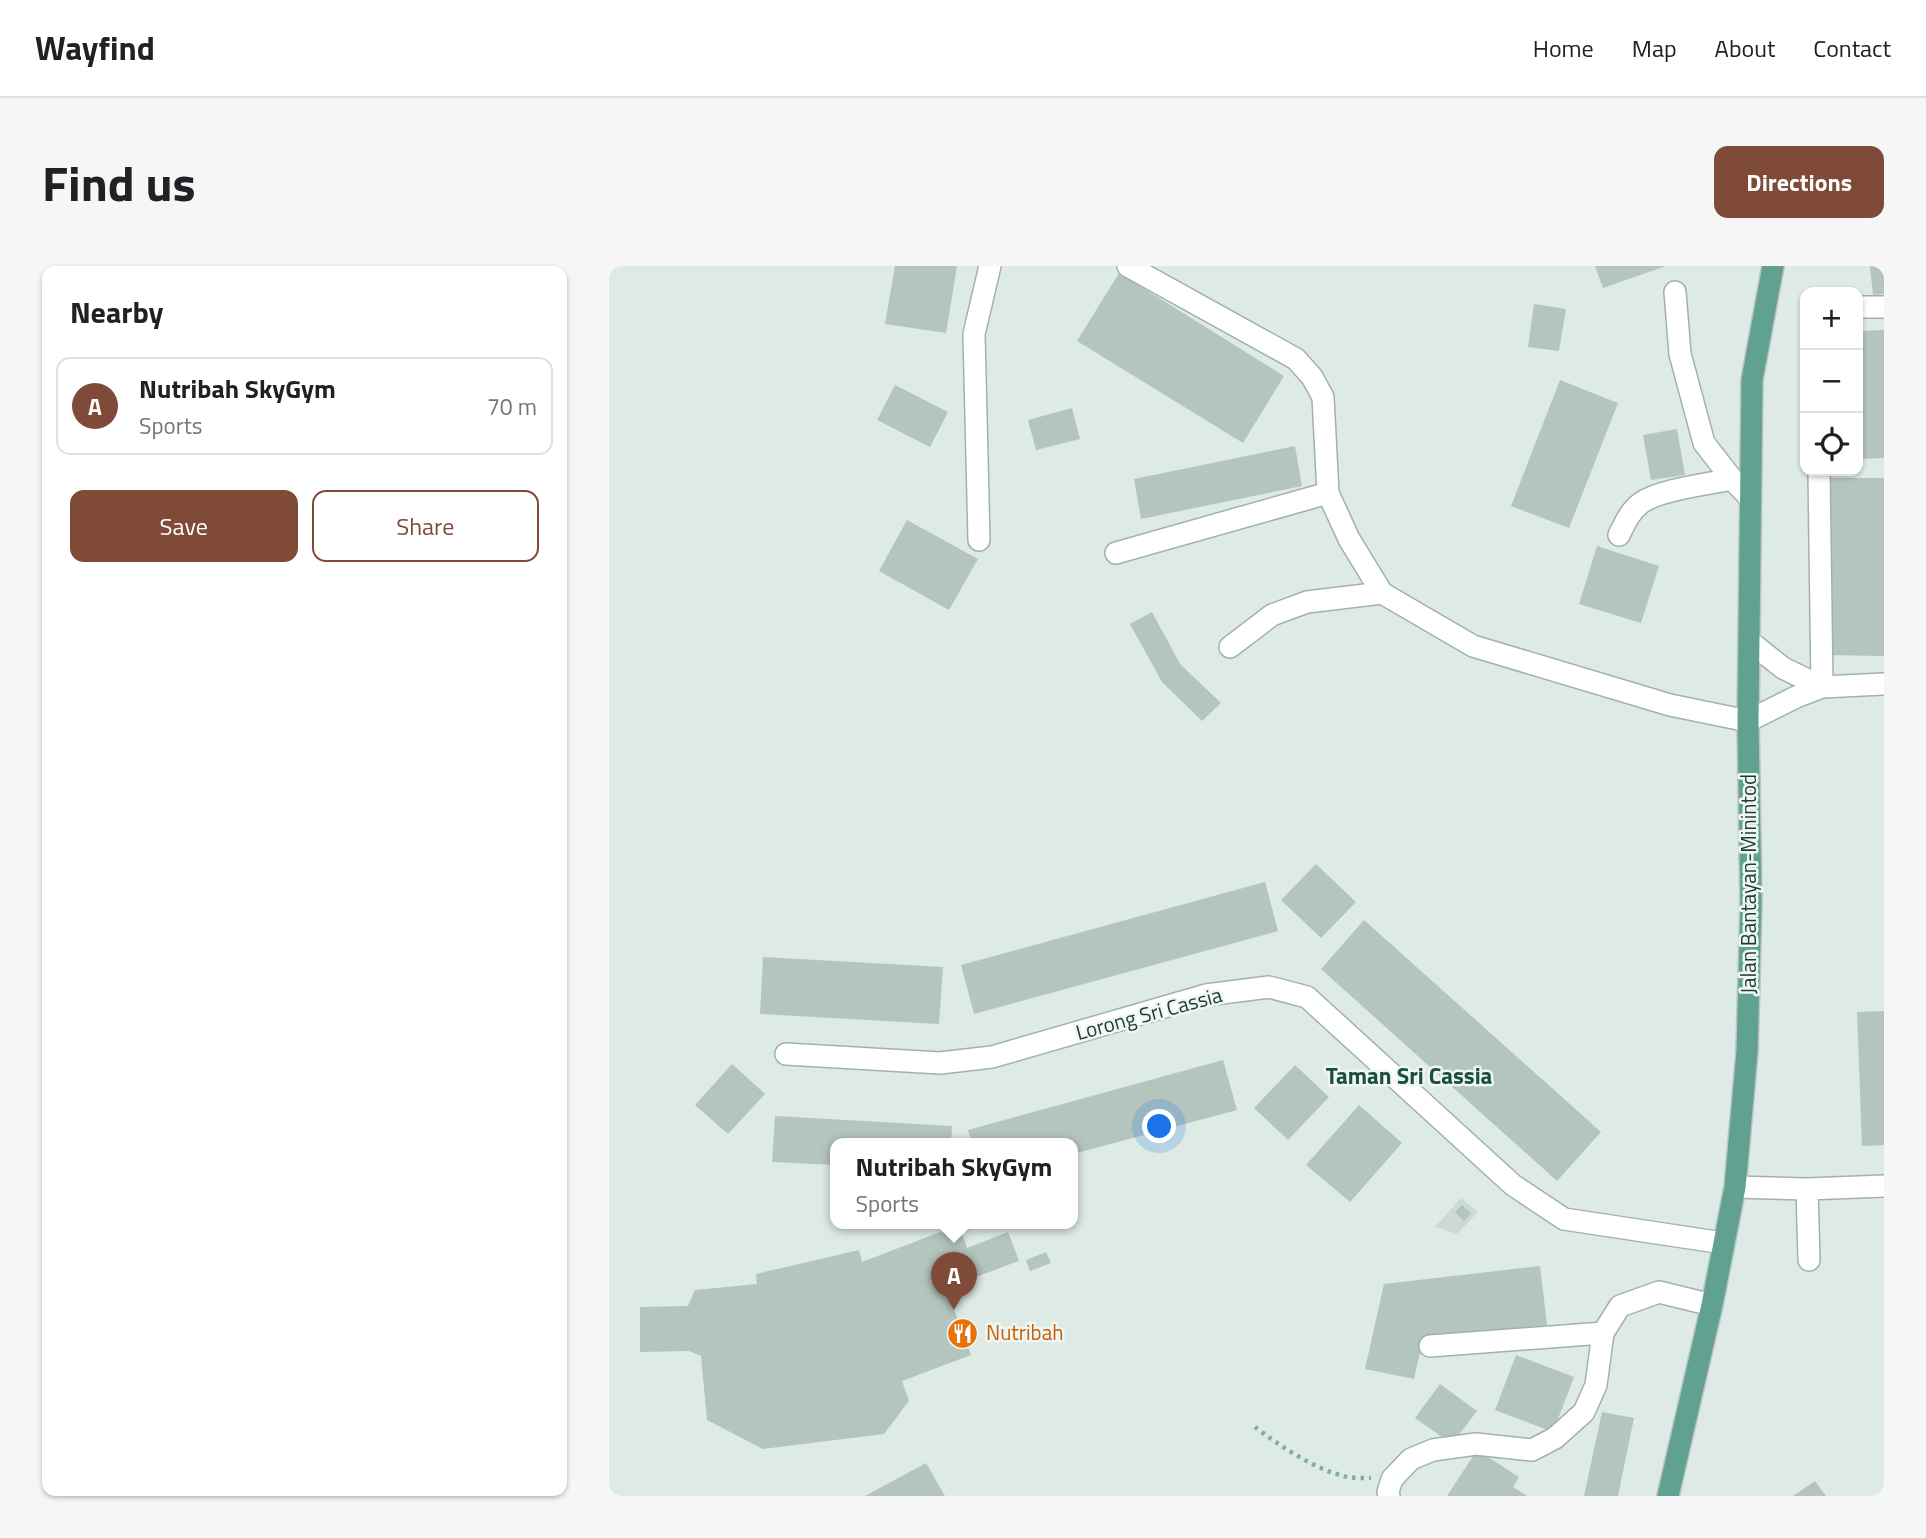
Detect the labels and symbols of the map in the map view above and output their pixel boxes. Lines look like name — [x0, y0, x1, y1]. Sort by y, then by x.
street label: Jalan Bantayan-Minintod — [1732, 774, 1764, 994]
street label: Lorong Sri Cassia — [1072, 978, 1226, 1048]
district label: Taman Sri Cassia — [1326, 1058, 1492, 1093]
your location — [1142, 1109, 1176, 1143]
pin: A — [931, 1252, 977, 1310]
restaurant icon: Nutribah — [946, 1316, 980, 1350]
place label: Nutribah — [986, 1316, 1063, 1348]

